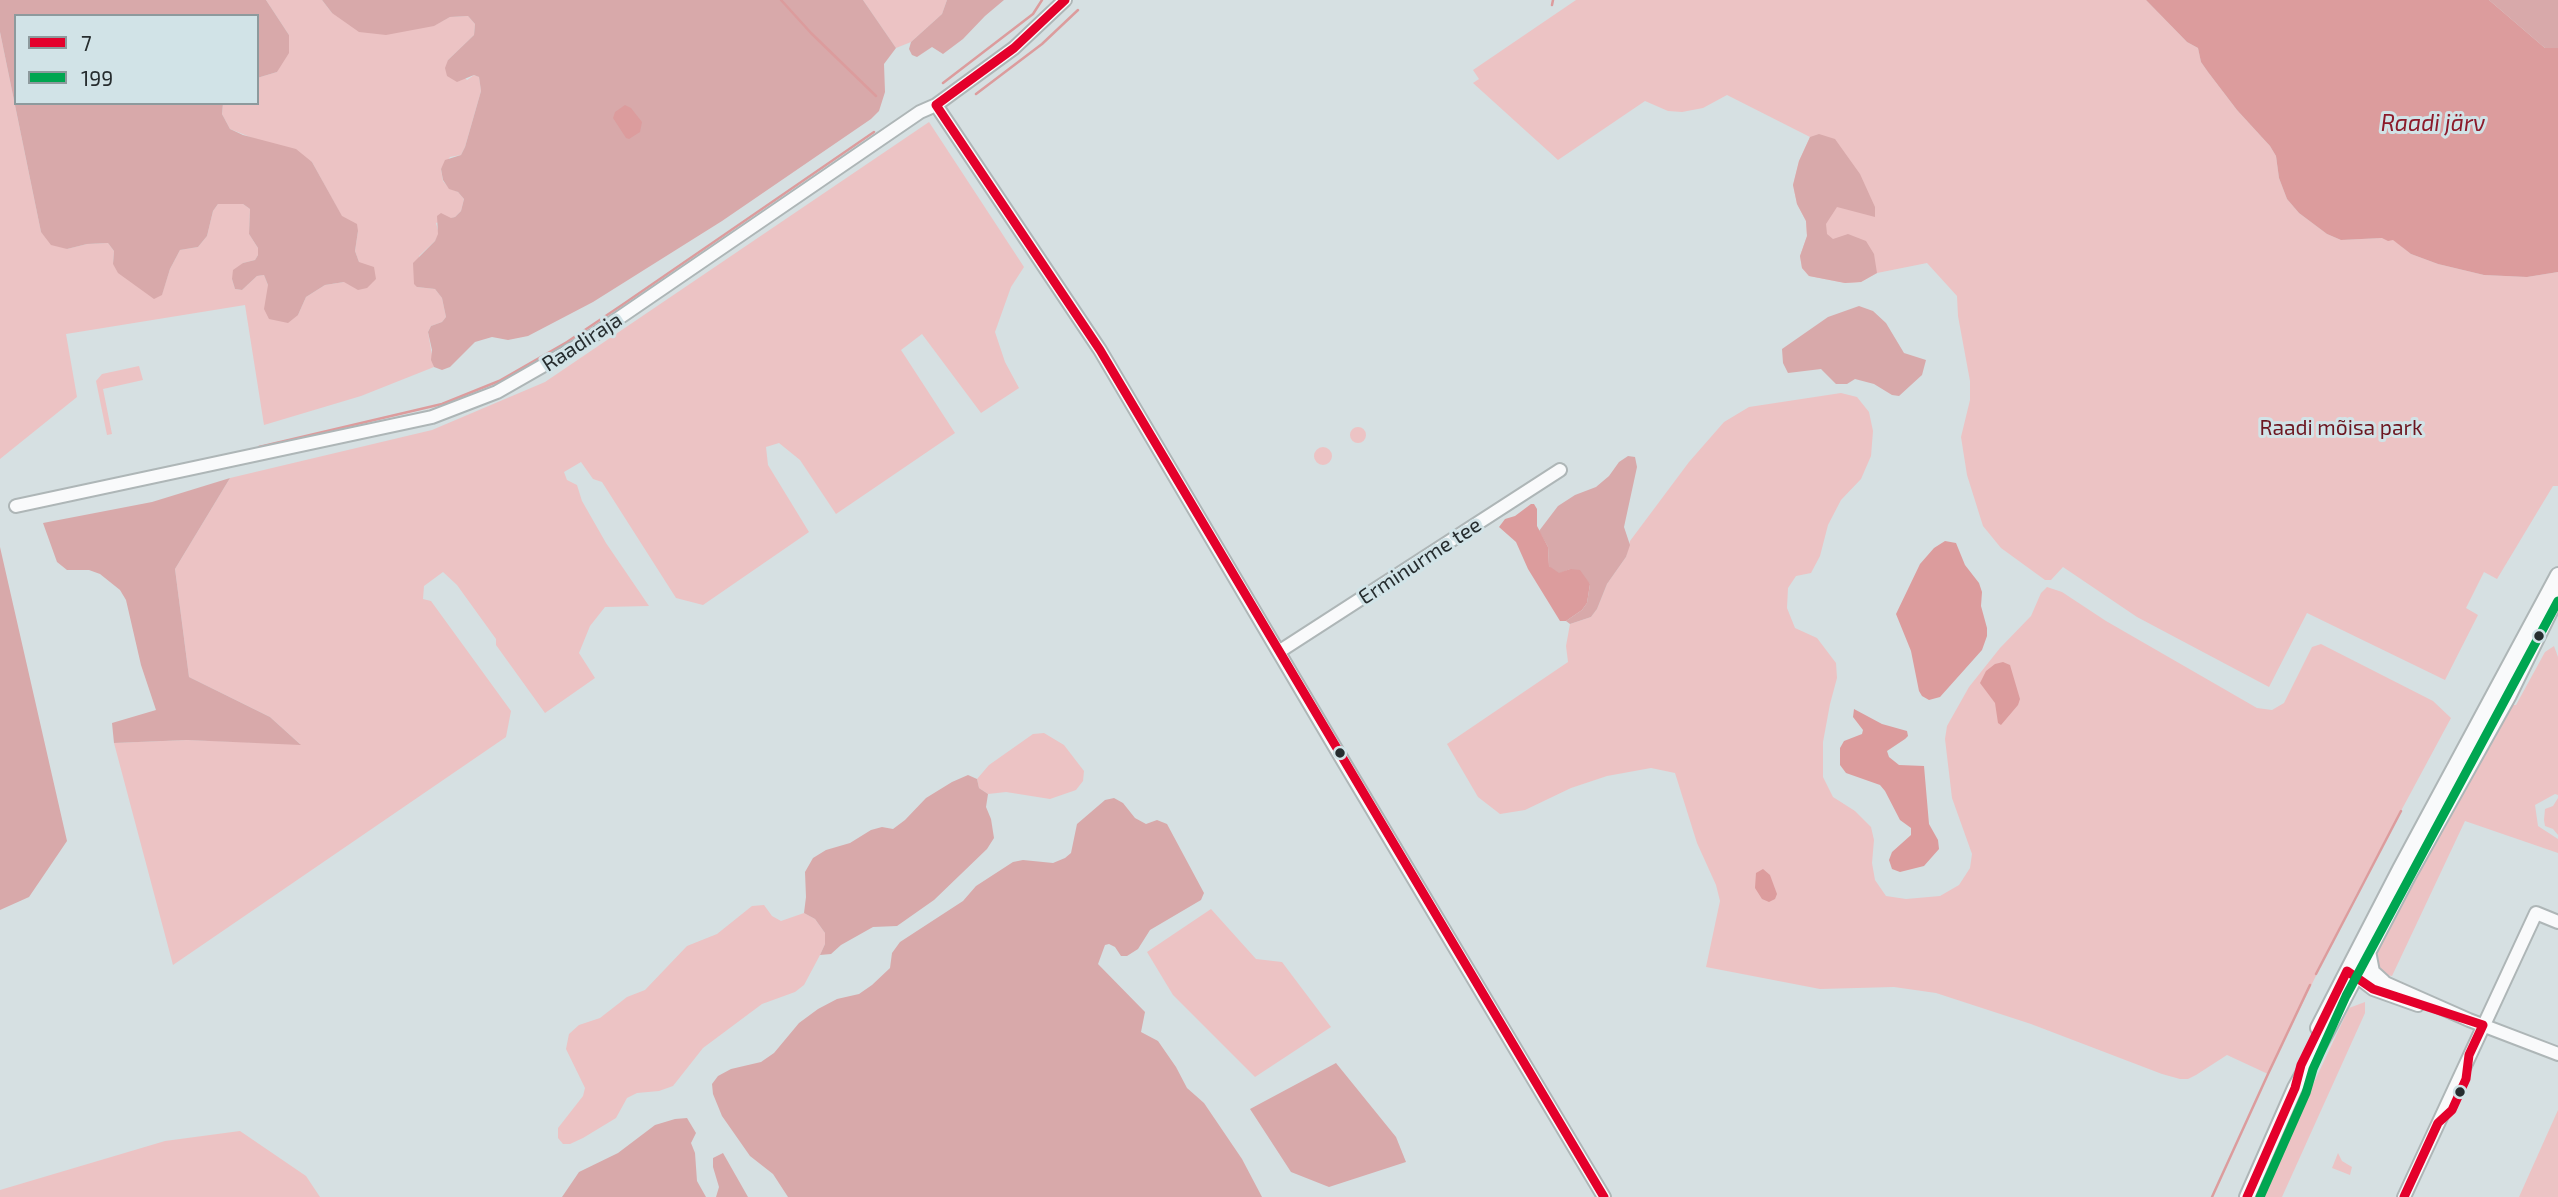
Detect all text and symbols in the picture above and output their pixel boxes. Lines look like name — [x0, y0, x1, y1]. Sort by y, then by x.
legend — [14, 14, 259, 105]
text: 7 — [81, 30, 92, 55]
text: 199 — [81, 65, 113, 90]
water label: Raadi järv — [2381, 109, 2485, 137]
street label: Raadiraja — [537, 307, 627, 377]
park label: Raadi mõisa park — [2259, 415, 2423, 441]
street label: Erminurme tee — [1354, 512, 1486, 610]
unlabelled marker — [2532, 629, 2546, 643]
unlabelled marker — [1333, 746, 1347, 760]
unlabelled marker — [2453, 1085, 2467, 1099]

